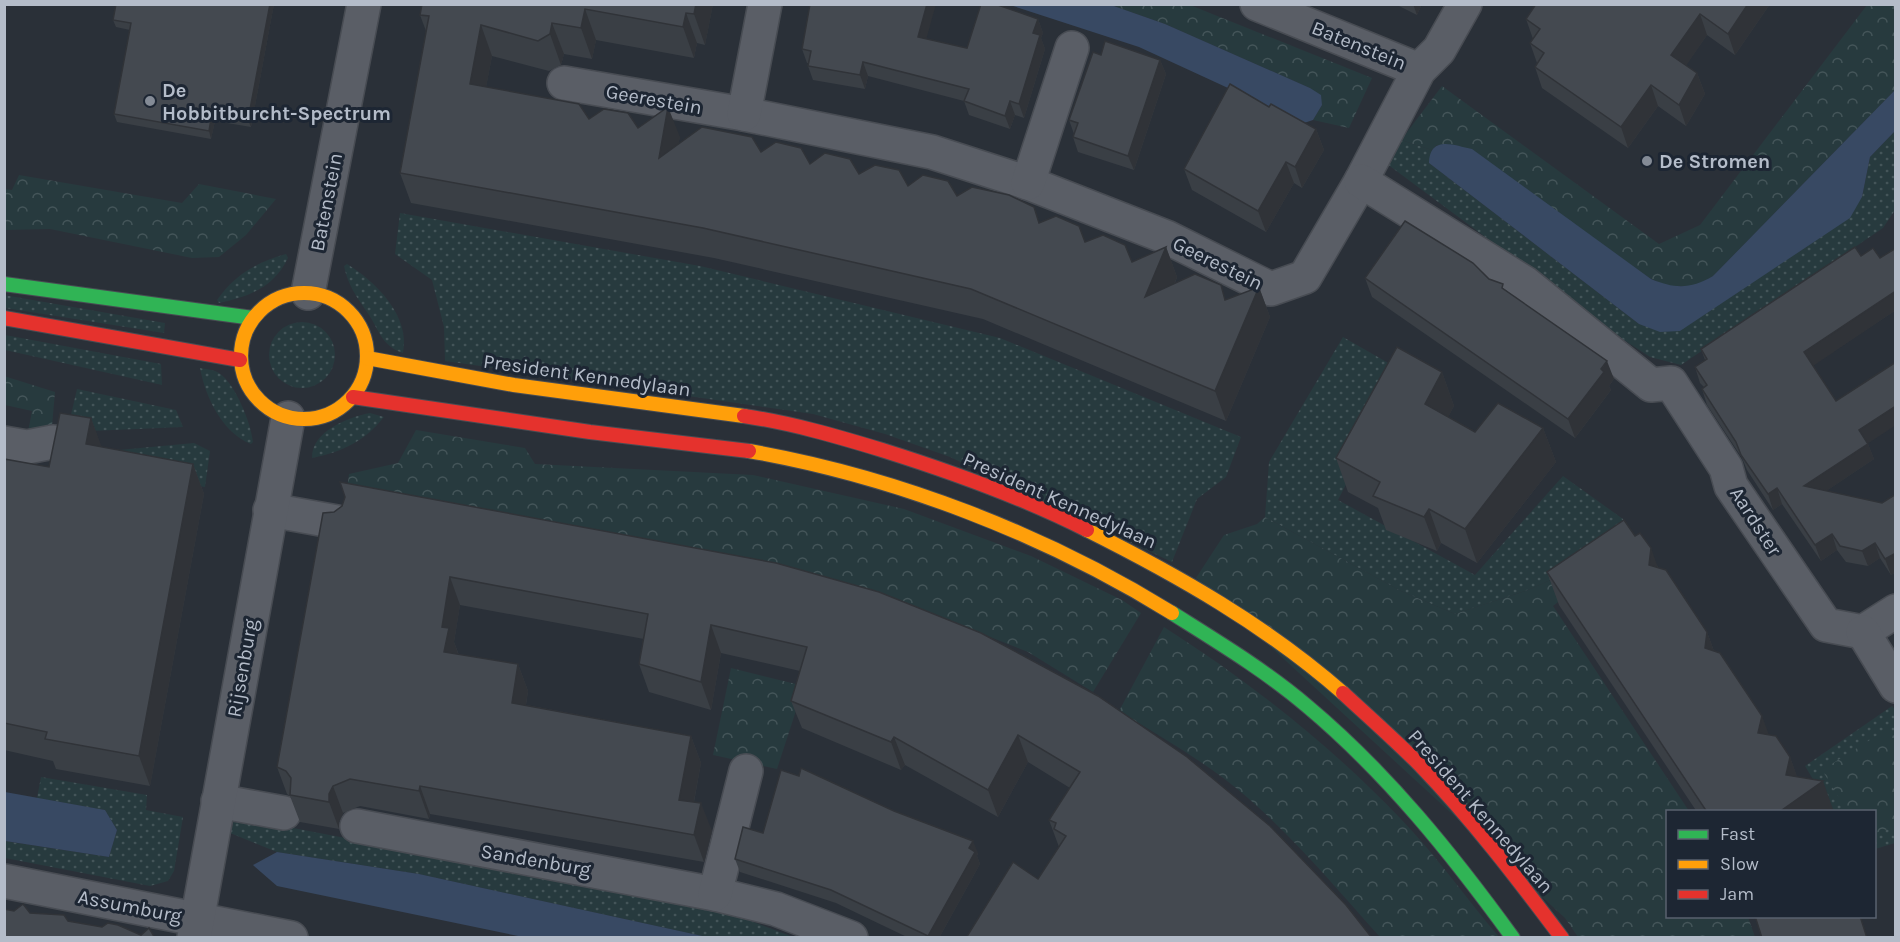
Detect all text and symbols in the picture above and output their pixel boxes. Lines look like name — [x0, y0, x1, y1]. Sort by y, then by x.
street label: Batenstein — [1308, 16, 1409, 75]
place label: De Hobbitburcht-Spectrum — [162, 79, 391, 125]
street label: Geerestein — [604, 80, 704, 119]
marker: De Hobbitburcht-Spectrum — [143, 94, 157, 108]
place label: De Stromen — [1659, 150, 1770, 173]
street label: Batenstein — [306, 151, 347, 253]
marker: De Stromen — [1640, 154, 1654, 168]
street label: Geerestein — [1169, 232, 1267, 295]
street label: President Kennedylaan — [482, 350, 692, 401]
street label: President Kennedylaan — [960, 447, 1160, 554]
street label: Aardster — [1725, 483, 1787, 561]
street label: Rijsenburg — [223, 617, 262, 719]
street label: President Kennedylaan — [1403, 725, 1558, 898]
legend — [1666, 810, 1876, 918]
text: Fast — [1720, 823, 1755, 845]
street label: Sandenburg — [479, 839, 593, 882]
text: Slow — [1720, 853, 1759, 875]
text: Jam — [1720, 883, 1754, 905]
street label: Assumburg — [76, 885, 184, 928]

